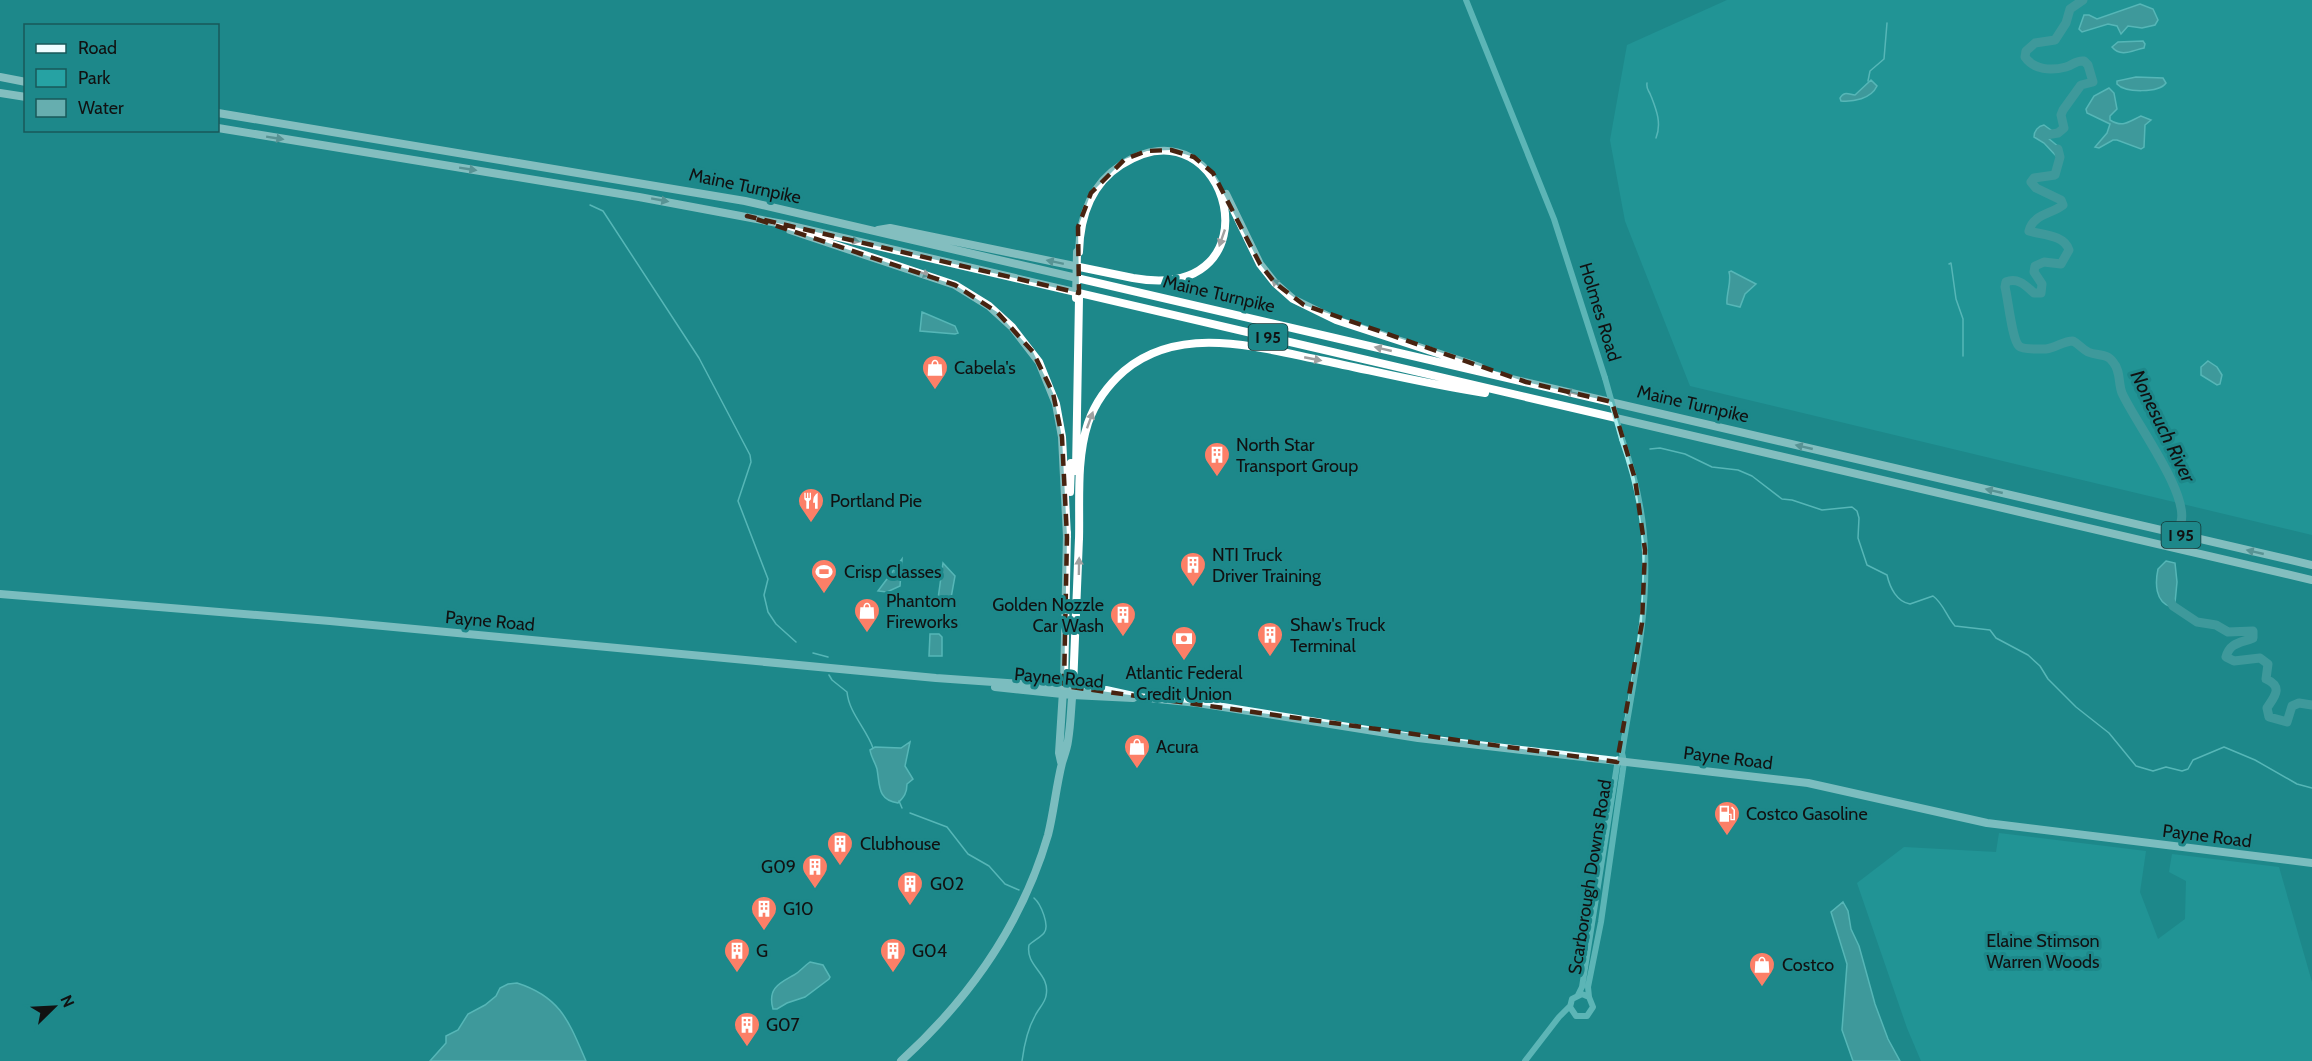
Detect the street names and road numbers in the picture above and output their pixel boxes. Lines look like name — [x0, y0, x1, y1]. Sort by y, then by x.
street label: Maine Turnpike — [687, 163, 803, 209]
street label: Holmes Road — [1575, 260, 1625, 364]
street label: Maine Turnpike — [1161, 270, 1277, 318]
road number: I 95 — [1248, 324, 1288, 350]
street label: Maine Turnpike — [1635, 380, 1751, 428]
road number: I 95 — [2162, 522, 2200, 548]
street label: Payne Road — [444, 606, 536, 636]
street label: Payne Road — [1013, 663, 1105, 693]
street label: Payne Road — [1682, 742, 1774, 774]
street label: Scarborough Downs Road — [1564, 778, 1616, 976]
street label: Payne Road — [2161, 820, 2253, 852]

